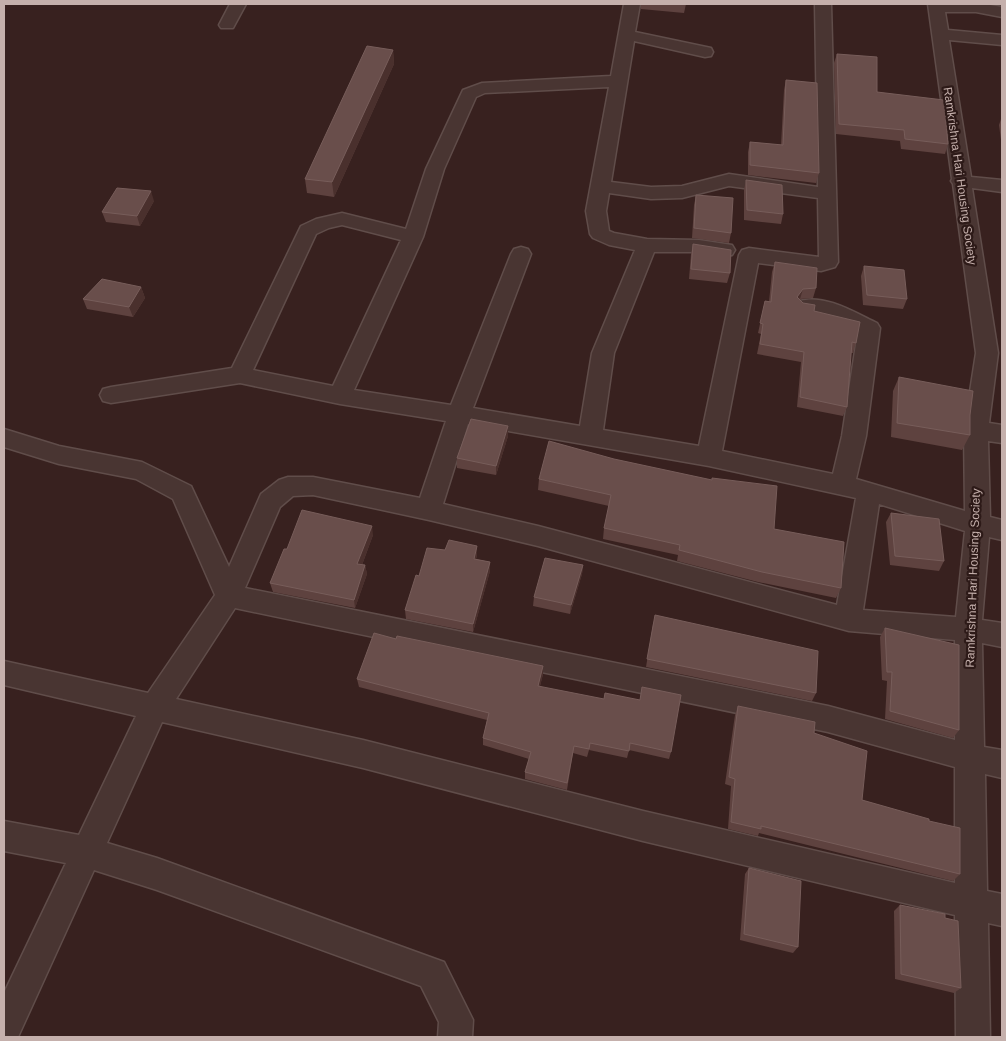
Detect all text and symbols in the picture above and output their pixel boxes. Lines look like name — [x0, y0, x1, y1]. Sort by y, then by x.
street label: Ramkrishna Hari Housing Society — [941, 86, 979, 266]
street label: Ramkrishna Hari Housing Society — [963, 488, 983, 668]

